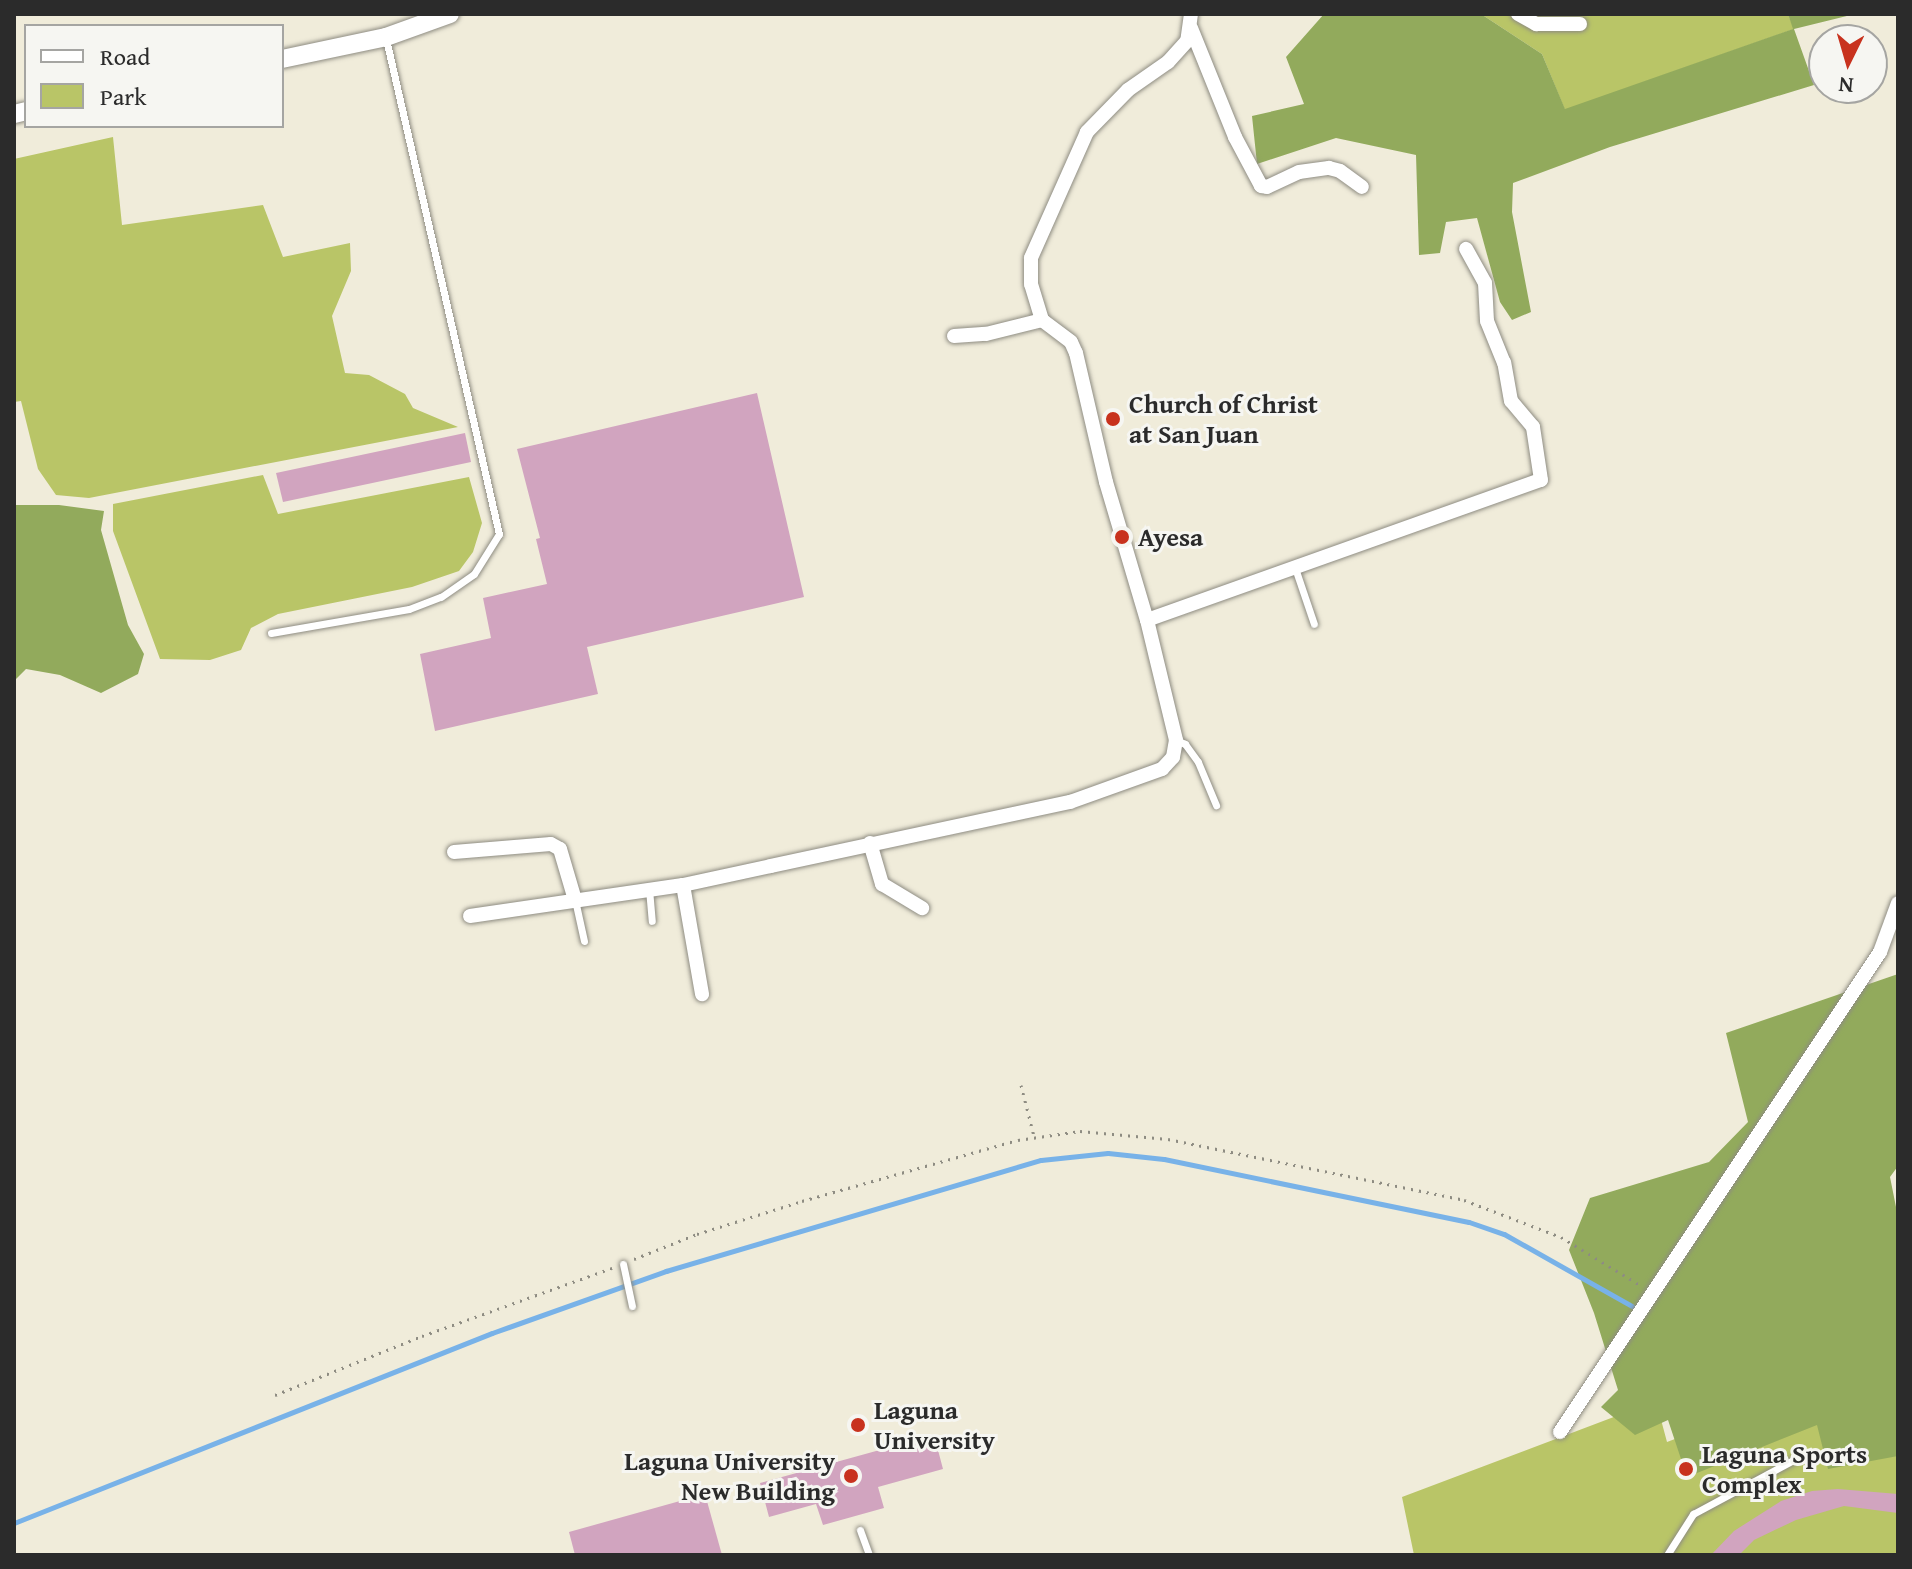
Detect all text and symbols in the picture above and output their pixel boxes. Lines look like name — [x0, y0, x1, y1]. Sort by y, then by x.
legend — [24, 24, 284, 128]
north arrow — [1808, 24, 1888, 104]
text: Road — [100, 39, 150, 74]
text: N — [1837, 69, 1855, 102]
text: Park — [100, 79, 146, 114]
place label: Church of Christ at San Juan — [1129, 388, 1318, 450]
marker: Church of Christ at San Juan — [1104, 410, 1122, 428]
place label: Ayesa — [1138, 521, 1203, 553]
marker: Ayesa — [1113, 528, 1131, 546]
place label: Laguna University — [874, 1394, 995, 1456]
marker: Laguna University — [849, 1416, 867, 1434]
place label: Laguna Sports Complex — [1702, 1438, 1867, 1500]
place label: Laguna University New Building — [624, 1445, 835, 1506]
marker: Laguna Sports Complex — [1677, 1460, 1695, 1478]
marker: Laguna University New Building — [842, 1467, 860, 1485]

